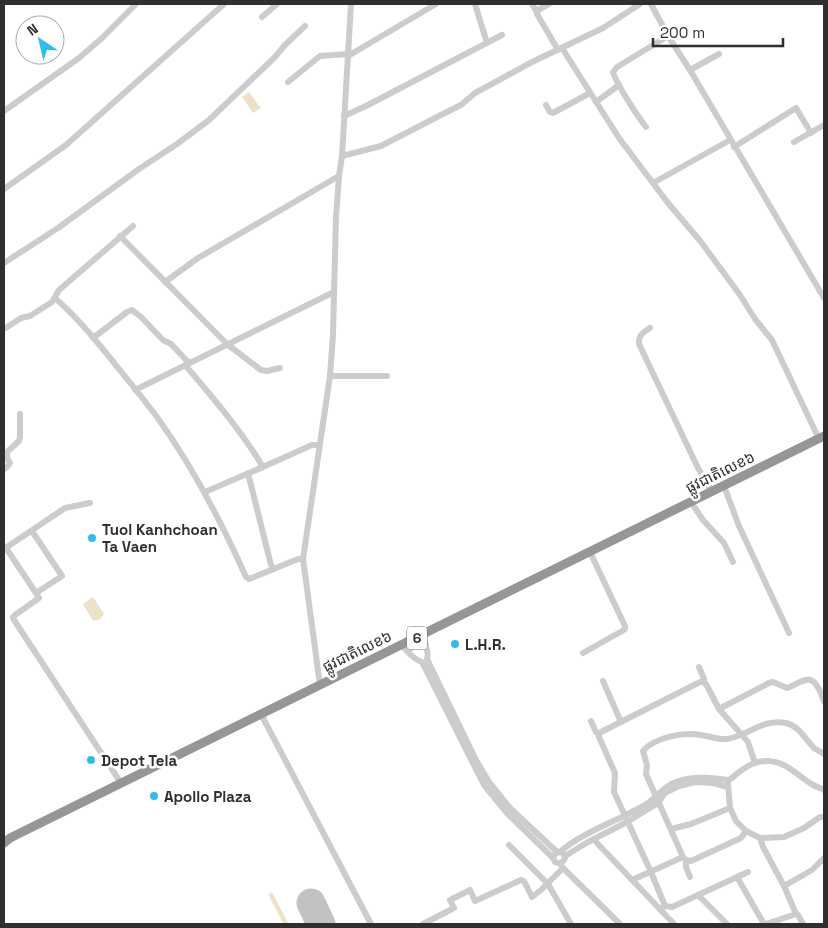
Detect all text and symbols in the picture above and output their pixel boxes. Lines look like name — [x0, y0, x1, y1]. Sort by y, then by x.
north arrow — [15, 15, 65, 65]
scale bar — [653, 15, 783, 47]
text: N — [24, 19, 42, 39]
text: 200 m — [660, 23, 705, 42]
street label: ផ្លូវជាតិលេខ៦ — [682, 447, 760, 501]
place label: Tuol Kanhchoan Ta Vaen — [102, 520, 218, 556]
marker: Tuol Kanhchoan Ta Vaen — [86, 532, 98, 544]
street label: ផ្លូវជាតិលេខ៦ — [319, 626, 397, 680]
road number: 6 — [407, 626, 427, 650]
place label: L.H.R. — [465, 635, 506, 654]
marker: L.H.R. — [449, 638, 461, 650]
place label: Depot Tela — [101, 751, 177, 770]
marker: Depot Tela — [85, 754, 97, 766]
place label: Apollo Plaza — [164, 787, 252, 806]
marker: Apollo Plaza — [148, 790, 160, 802]

